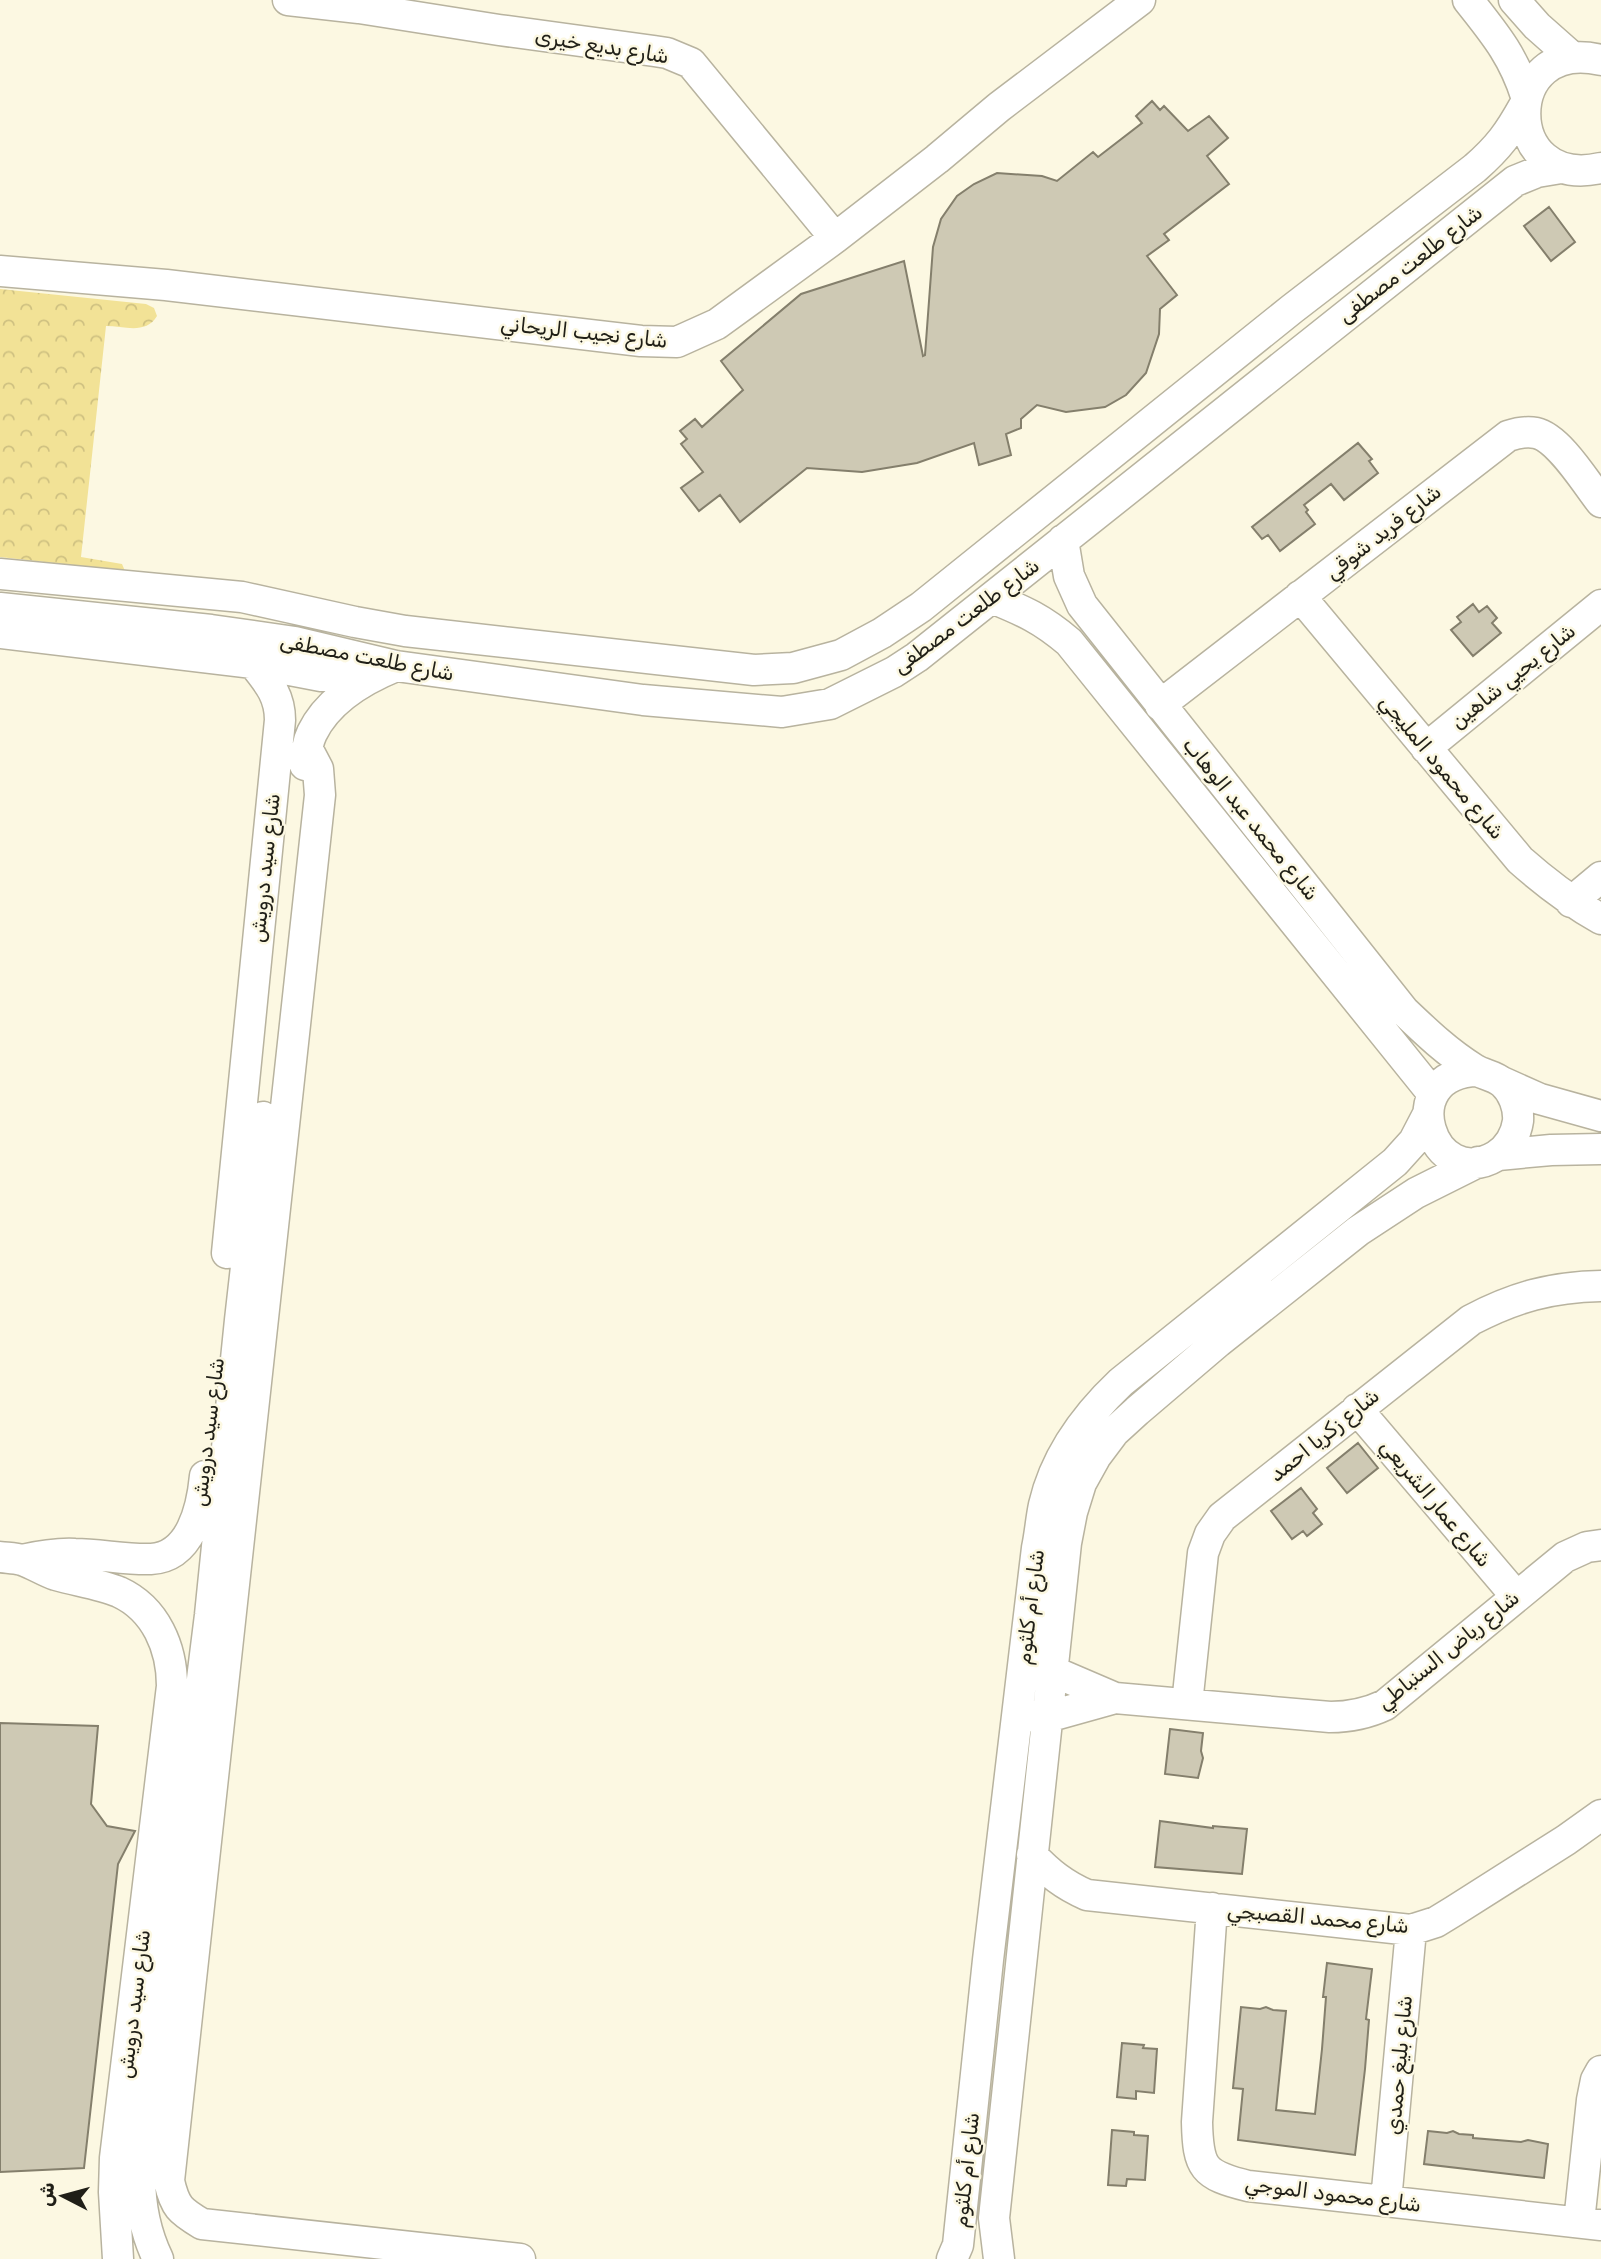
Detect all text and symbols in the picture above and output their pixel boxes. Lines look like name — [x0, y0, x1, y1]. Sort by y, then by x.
street label: شارع بديع خيرى — [533, 23, 671, 71]
street label: شارع طلعت مصطفى — [1332, 199, 1488, 329]
street label: شارع نجيب الريحاني — [499, 310, 669, 357]
street label: شارع فريد شوقي — [1320, 478, 1448, 588]
street label: شارع طلعت مصطفى — [888, 552, 1045, 680]
street label: شارع يحيي شاهين — [1445, 618, 1583, 737]
street label: شارع طلعت مصطفى — [278, 627, 456, 688]
street label: شارع محمود المليجي — [1372, 689, 1510, 847]
street label: شارع محمد عبد الوهاب — [1176, 732, 1325, 907]
street label: شارع سيد درويش — [244, 792, 287, 944]
street label: شارع سيد درويش — [186, 1356, 231, 1508]
street label: شارع زكريا احمد — [1264, 1383, 1385, 1488]
street label: شارع عمار الشريعي — [1372, 1433, 1497, 1574]
street label: شارع أم كلثوم — [1010, 1548, 1051, 1666]
street label: شارع رياض السنباطي — [1371, 1585, 1526, 1718]
street label: شارع محمد القصبجي — [1226, 1897, 1410, 1942]
street label: شارع سيد درويش — [112, 1928, 157, 2080]
street label: شارع بليغ حمدي — [1380, 1994, 1420, 2136]
street label: شارع أم كلثوم — [947, 2111, 986, 2229]
north arrow — [28, 2161, 98, 2231]
street label: شارع محمود الموجي — [1243, 2170, 1423, 2221]
text: ش — [34, 2181, 59, 2207]

